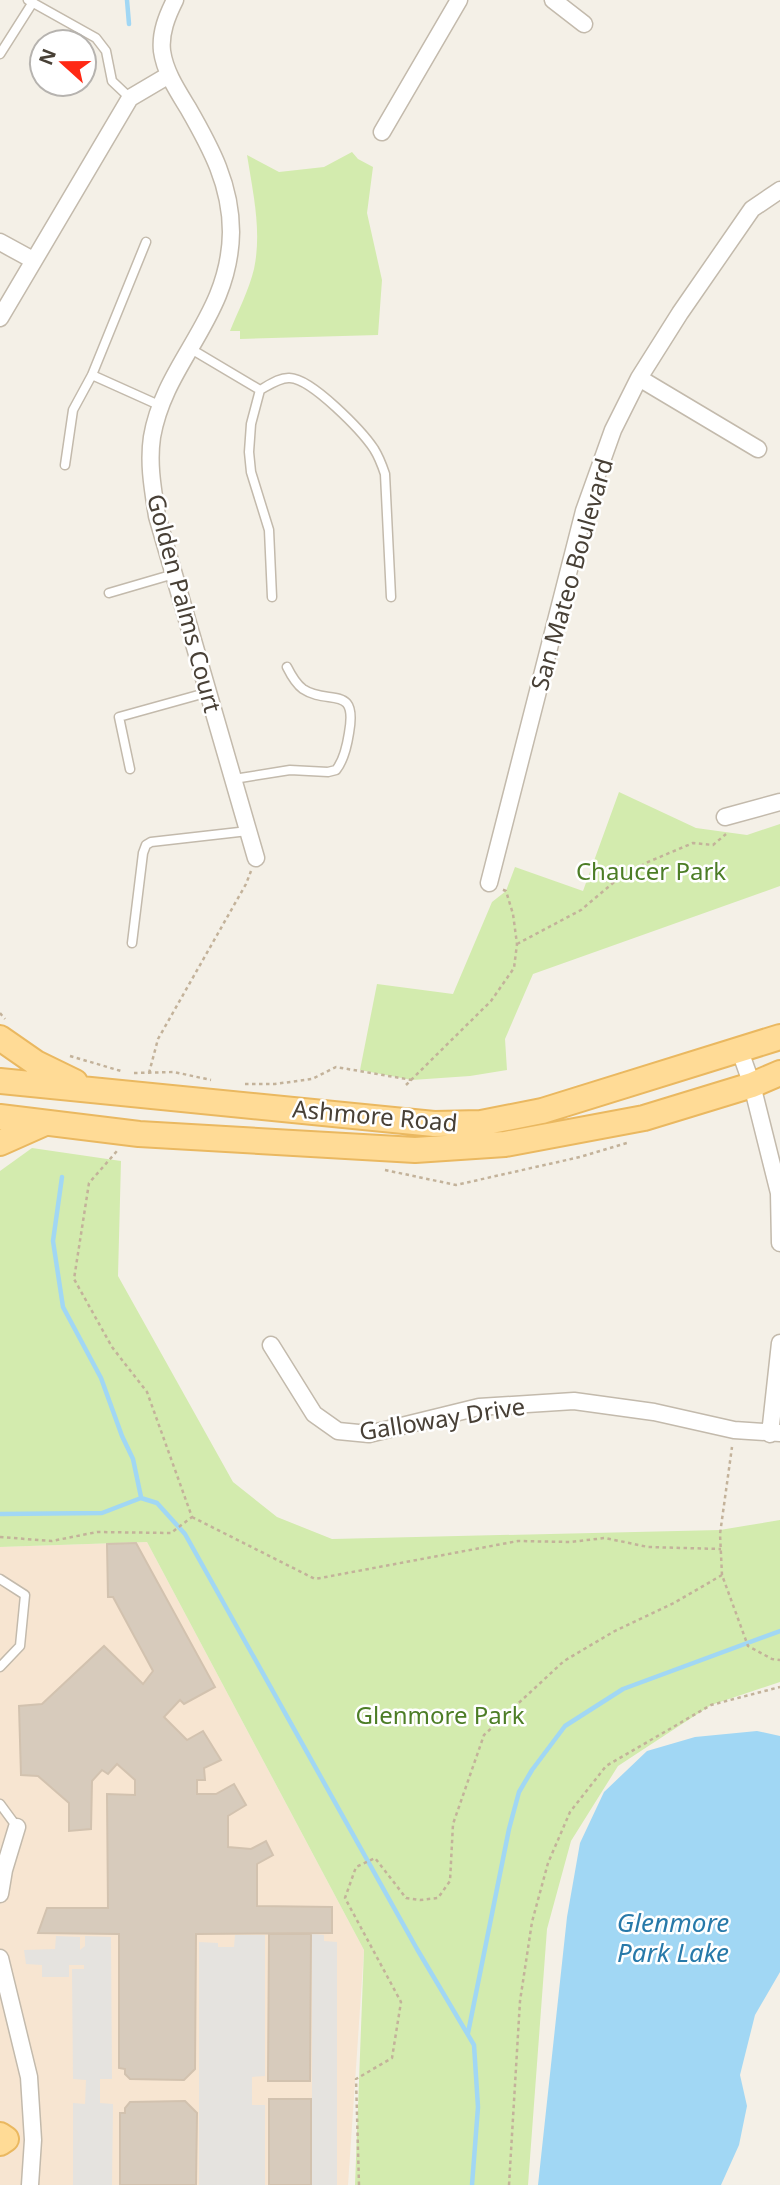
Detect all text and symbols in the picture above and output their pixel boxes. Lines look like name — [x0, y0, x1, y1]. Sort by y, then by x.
north arrow — [28, 28, 98, 98]
text: N — [32, 45, 62, 69]
street label: San Mateo Boulevard — [522, 454, 620, 694]
street label: Golden Palms Court — [140, 490, 230, 716]
park label: Chaucer Park — [576, 854, 726, 887]
street label: Ashmore Road — [291, 1091, 459, 1139]
street label: Galloway Drive — [357, 1389, 527, 1447]
park label: Glenmore Park — [356, 1698, 525, 1731]
water label: Glenmore Park Lake — [617, 1904, 729, 1970]

